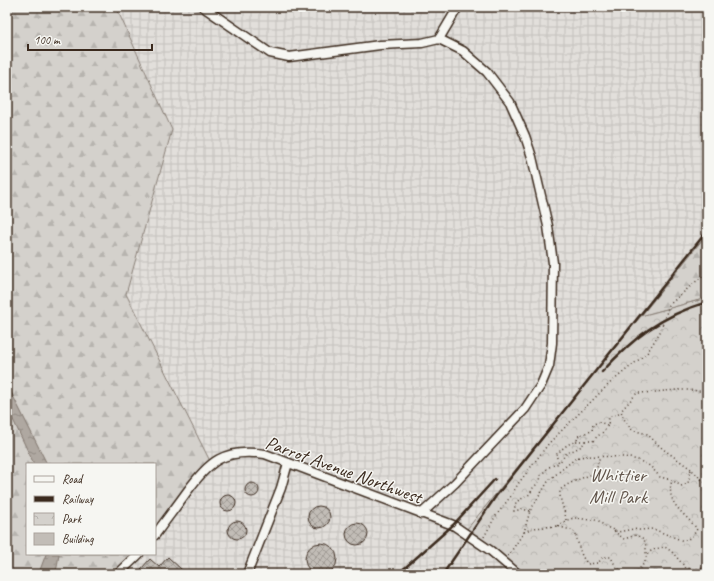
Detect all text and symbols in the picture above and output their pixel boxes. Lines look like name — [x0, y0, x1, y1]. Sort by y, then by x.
scale bar — [28, 26, 152, 52]
text: 100 m — [34, 32, 61, 48]
street label: Parrot Avenue Northwest — [262, 431, 427, 510]
legend — [26, 463, 156, 555]
park label: Whittier Mill Park — [589, 463, 649, 509]
text: Road — [62, 471, 84, 487]
text: Railway — [62, 491, 94, 507]
text: Park — [62, 511, 83, 527]
text: Building — [62, 531, 94, 547]

